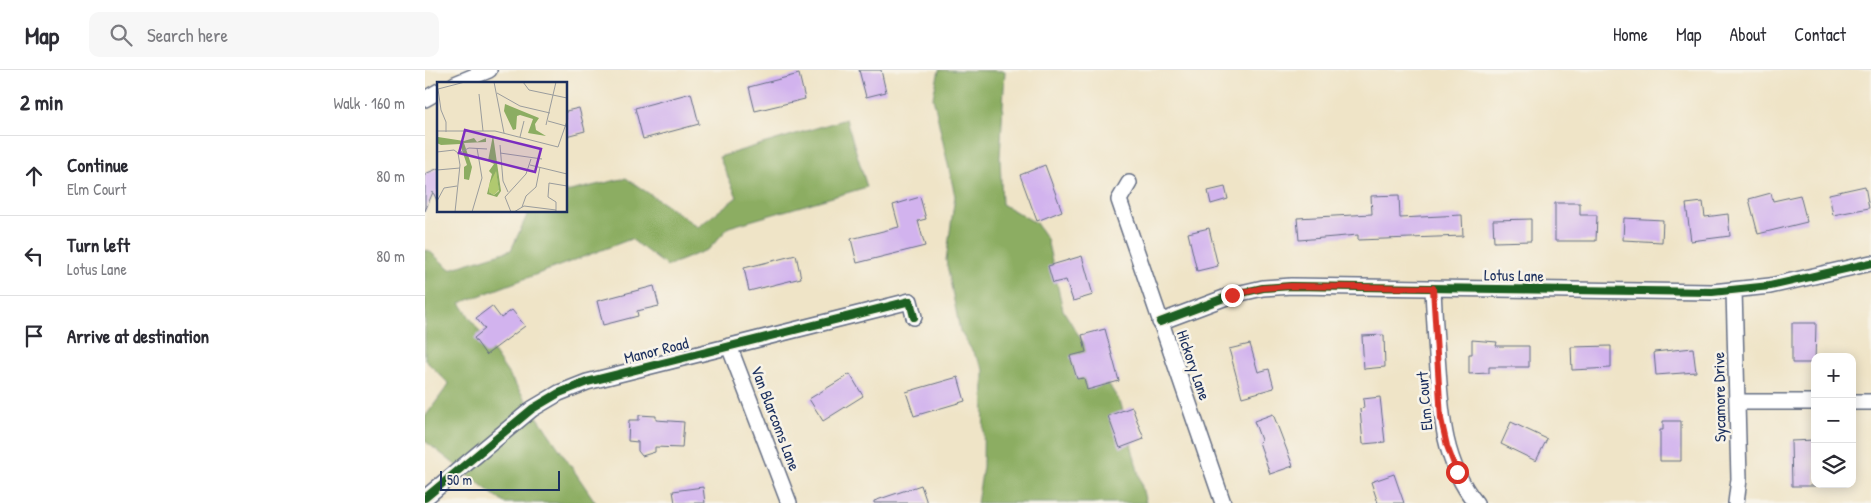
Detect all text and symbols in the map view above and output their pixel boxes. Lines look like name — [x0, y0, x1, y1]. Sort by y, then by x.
search box — [89, 12, 439, 57]
text: Map — [25, 19, 59, 51]
icon: search — [107, 21, 135, 49]
text: Search here — [147, 22, 228, 48]
text: Home — [1613, 22, 1648, 47]
text: Map — [1676, 22, 1701, 47]
text: About — [1729, 22, 1766, 47]
text: Contact — [1794, 22, 1846, 47]
inset map — [437, 82, 567, 212]
text: 2 min — [20, 88, 63, 117]
text: Walk · 160 m — [333, 92, 405, 114]
text: Continue — [67, 152, 128, 178]
icon: ahead — [20, 162, 48, 190]
text: 80 m — [376, 165, 405, 187]
text: Elm Court — [67, 178, 126, 200]
text: Turn left — [67, 232, 130, 258]
icon: left — [20, 242, 48, 270]
text: 80 m — [376, 245, 405, 267]
text: Lotus Lane — [67, 258, 127, 280]
street label: Lotus Lane — [1484, 263, 1545, 287]
route end — [1221, 284, 1244, 307]
icon: arrive — [20, 322, 48, 350]
text: Arrive at destination — [67, 323, 209, 349]
street label: Hickory Lane — [1172, 327, 1216, 404]
street label: Manor Road — [622, 331, 690, 369]
street label: Sycamore Drive — [1707, 351, 1731, 442]
map controls — [1811, 353, 1856, 488]
button: + — [1811, 353, 1856, 398]
street label: Van Blarcoms Lane — [746, 363, 806, 474]
street label: Elm Court — [1410, 370, 1438, 431]
button: − — [1811, 398, 1856, 443]
button: layers — [1811, 443, 1856, 488]
route start — [1446, 461, 1469, 484]
scale bar — [440, 468, 560, 491]
text: 50 m — [447, 470, 472, 489]

